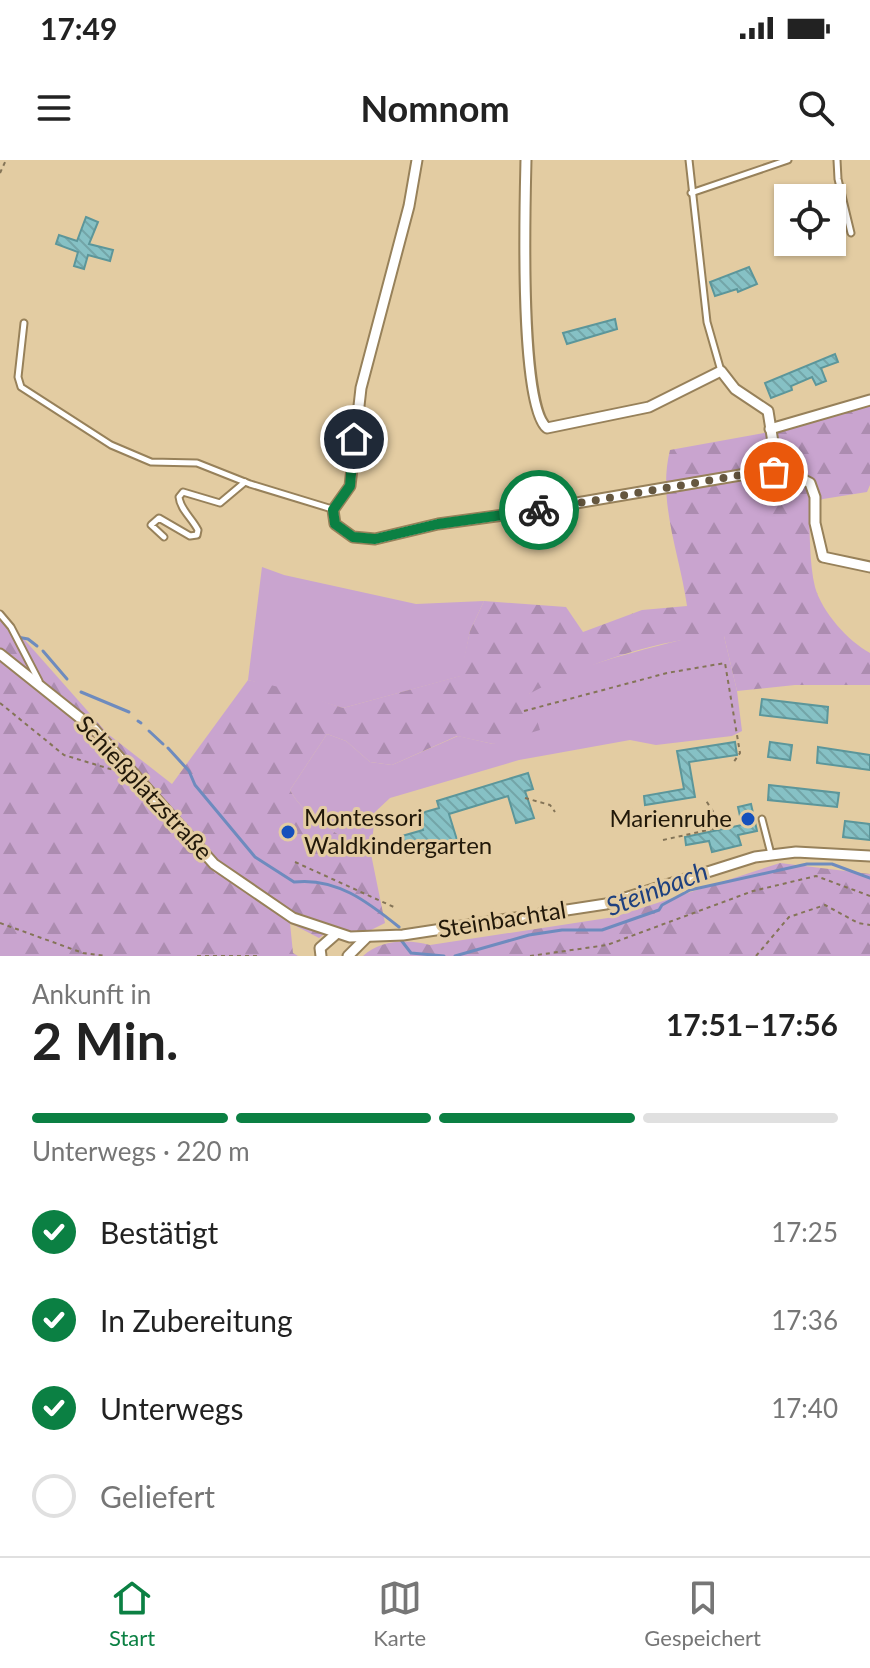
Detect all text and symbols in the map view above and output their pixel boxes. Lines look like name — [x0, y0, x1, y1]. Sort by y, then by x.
text: 17:49 — [40, 10, 117, 46]
icon: menu — [32, 86, 76, 130]
text: Nomnom — [360, 86, 510, 130]
icon: search — [794, 86, 838, 130]
map controls — [774, 184, 846, 256]
button: locate — [774, 184, 846, 256]
pin — [320, 405, 388, 473]
icon: home — [332, 417, 376, 461]
pin — [740, 438, 808, 506]
icon: bag — [752, 450, 796, 494]
courier — [499, 470, 579, 550]
icon: bike — [517, 488, 561, 532]
street label: Schießplatzstraße — [71, 709, 219, 865]
place label: Montessori Waldkindergarten — [304, 802, 492, 859]
place label: Marienruhe — [609, 803, 732, 832]
marker: Marienruhe — [739, 810, 757, 828]
marker: Montessori Waldkindergarten — [279, 823, 297, 841]
water label: Steinbach — [601, 854, 712, 922]
street label: Steinbachtal — [436, 894, 568, 943]
text: Ankunft in — [32, 978, 151, 1010]
text: 17:51–17:56 — [666, 1006, 838, 1042]
text: 2 Min. — [32, 1009, 178, 1071]
text: Unterwegs · 220 m — [32, 1135, 250, 1167]
icon: check — [32, 1210, 76, 1254]
text: Bestätigt — [100, 1214, 218, 1250]
text: 17:25 — [771, 1216, 838, 1248]
icon: check — [32, 1298, 76, 1342]
text: In Zubereitung — [100, 1302, 293, 1338]
text: 17:36 — [771, 1304, 838, 1336]
icon: check — [32, 1386, 76, 1430]
text: Unterwegs — [100, 1390, 243, 1426]
text: 17:40 — [771, 1392, 838, 1424]
text: Geliefert — [100, 1478, 215, 1514]
tab: Start — [109, 1576, 155, 1651]
tab: Karte — [373, 1576, 426, 1651]
tab: Gespeichert — [644, 1576, 761, 1651]

